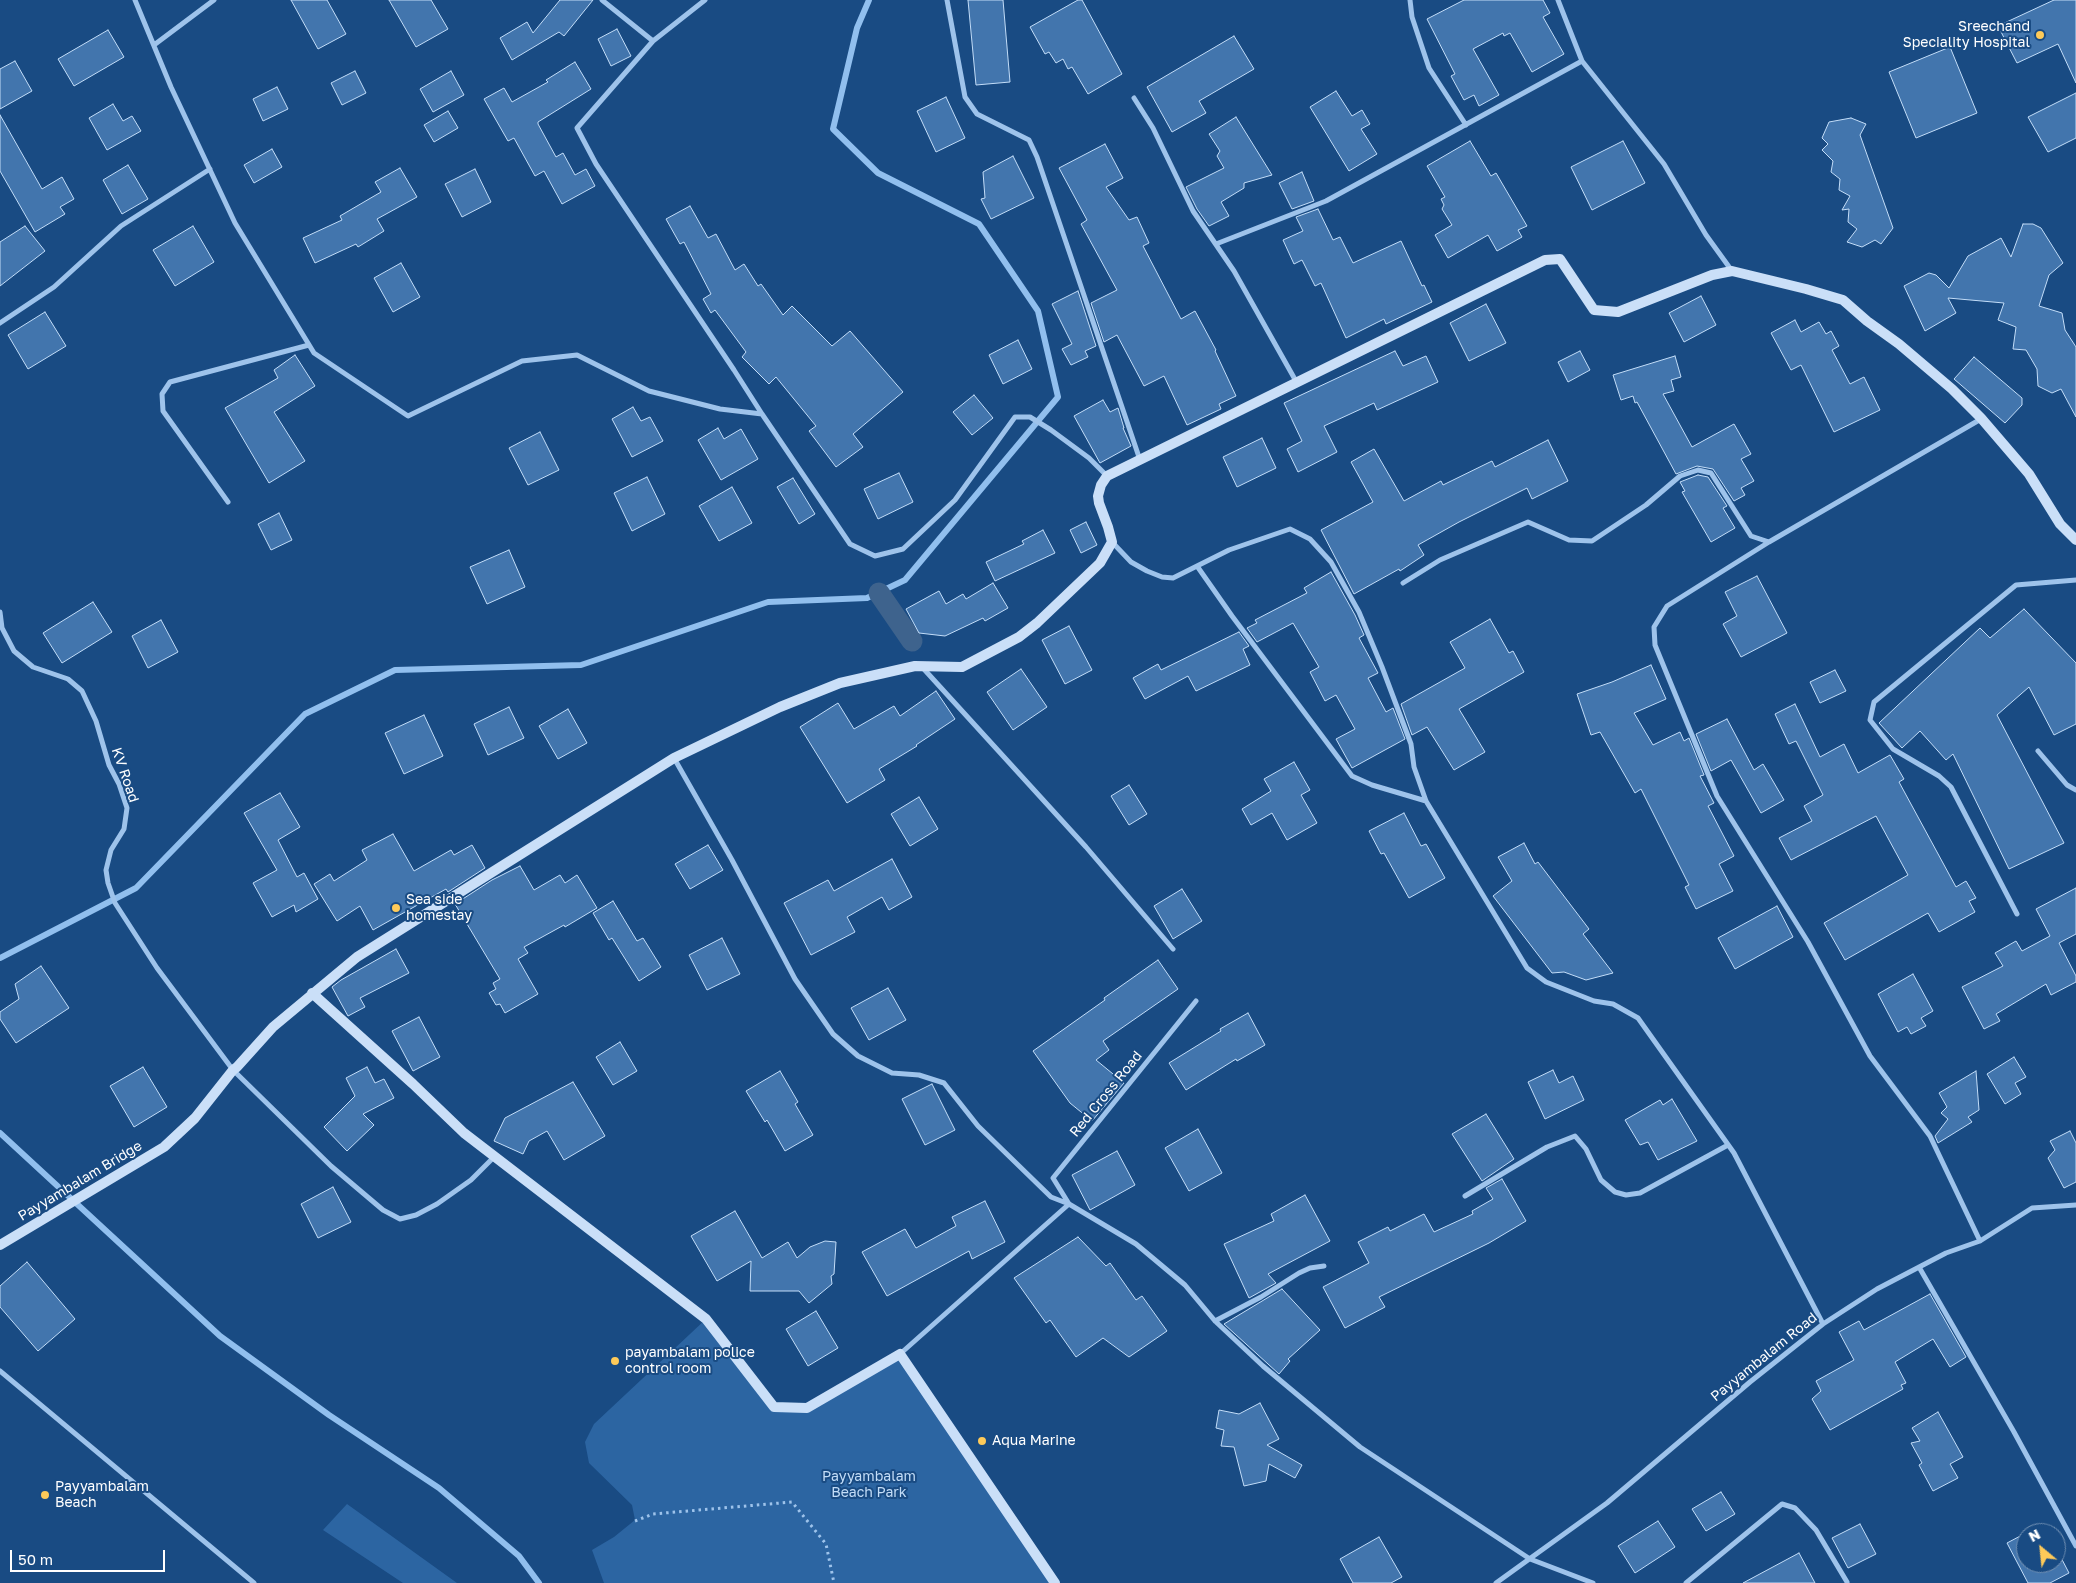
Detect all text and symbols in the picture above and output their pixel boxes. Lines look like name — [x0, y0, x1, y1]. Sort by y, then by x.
place label: Sreechand Speciality Hospital — [1903, 19, 2030, 52]
marker: Sreechand Speciality Hospital — [2034, 29, 2046, 41]
street label: KV Road — [108, 745, 142, 805]
place label: Sea side homestay — [406, 892, 472, 924]
marker: Sea side homestay — [390, 902, 402, 914]
street label: Red Cross Road — [1066, 1048, 1146, 1140]
street label: Payyambalam Bridge — [15, 1137, 145, 1225]
street label: Payyambalam Road — [1708, 1309, 1820, 1405]
place label: payambalam police control room — [625, 1345, 755, 1378]
marker: payambalam police control room — [609, 1355, 621, 1367]
place label: Aqua Marine — [992, 1433, 1076, 1449]
marker: Aqua Marine — [976, 1435, 988, 1447]
park label: Payyambalam Beach Park — [822, 1469, 916, 1501]
place label: Payyambalam Beach — [55, 1479, 149, 1511]
marker: Payyambalam Beach — [39, 1489, 51, 1501]
north arrow — [2016, 1523, 2066, 1573]
text: N — [2025, 1525, 2043, 1545]
scale bar — [12, 1540, 168, 1572]
text: 50 m — [18, 1550, 53, 1568]

